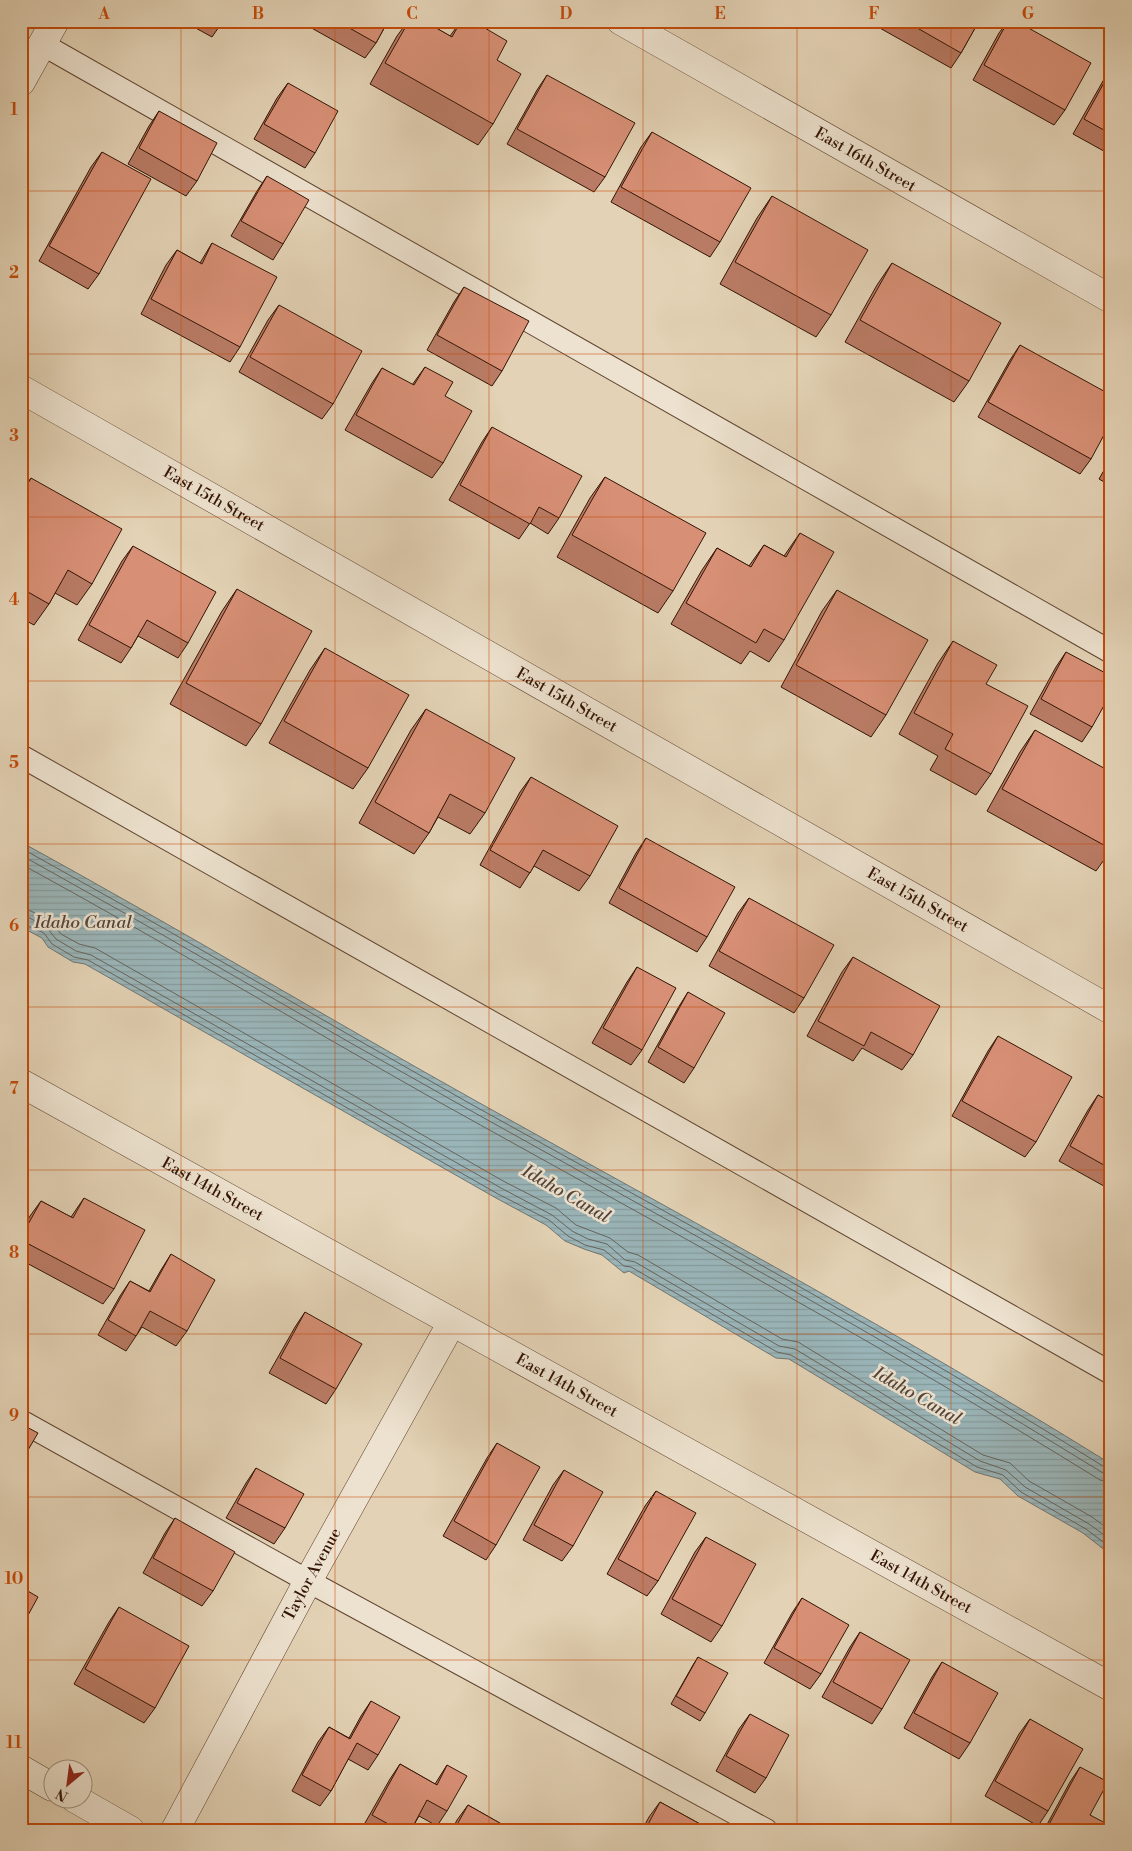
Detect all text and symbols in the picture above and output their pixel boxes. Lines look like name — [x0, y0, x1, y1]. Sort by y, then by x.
text: A — [97, 4, 110, 24]
text: B — [252, 4, 264, 24]
text: C — [406, 4, 418, 24]
text: D — [560, 4, 573, 24]
text: E — [714, 4, 726, 24]
text: F — [868, 4, 880, 24]
text: G — [1022, 4, 1035, 24]
text: 1 — [10, 100, 18, 120]
street label: East 16th Street — [811, 123, 920, 197]
text: 2 — [9, 263, 19, 283]
text: 3 — [9, 426, 19, 446]
street label: East 15th Street — [160, 462, 268, 536]
text: 4 — [9, 590, 20, 610]
street label: East 15th Street — [513, 663, 621, 737]
text: 5 — [9, 753, 19, 773]
street label: East 15th Street — [864, 863, 972, 937]
water label: Idaho Canal — [33, 911, 132, 934]
text: 6 — [9, 916, 19, 936]
text: 7 — [9, 1079, 19, 1099]
street label: East 14th Street — [158, 1153, 267, 1226]
water label: Idaho Canal — [517, 1159, 614, 1229]
text: 8 — [9, 1243, 19, 1263]
street label: East 14th Street — [512, 1349, 621, 1422]
water label: Idaho Canal — [868, 1361, 965, 1431]
text: 9 — [9, 1406, 19, 1426]
street label: Taylor Avenue — [279, 1524, 345, 1624]
street label: East 14th Street — [867, 1546, 976, 1618]
text: 10 — [5, 1569, 23, 1589]
text: 11 — [6, 1733, 22, 1753]
north arrow — [42, 1758, 92, 1808]
text: N — [53, 1784, 71, 1805]

